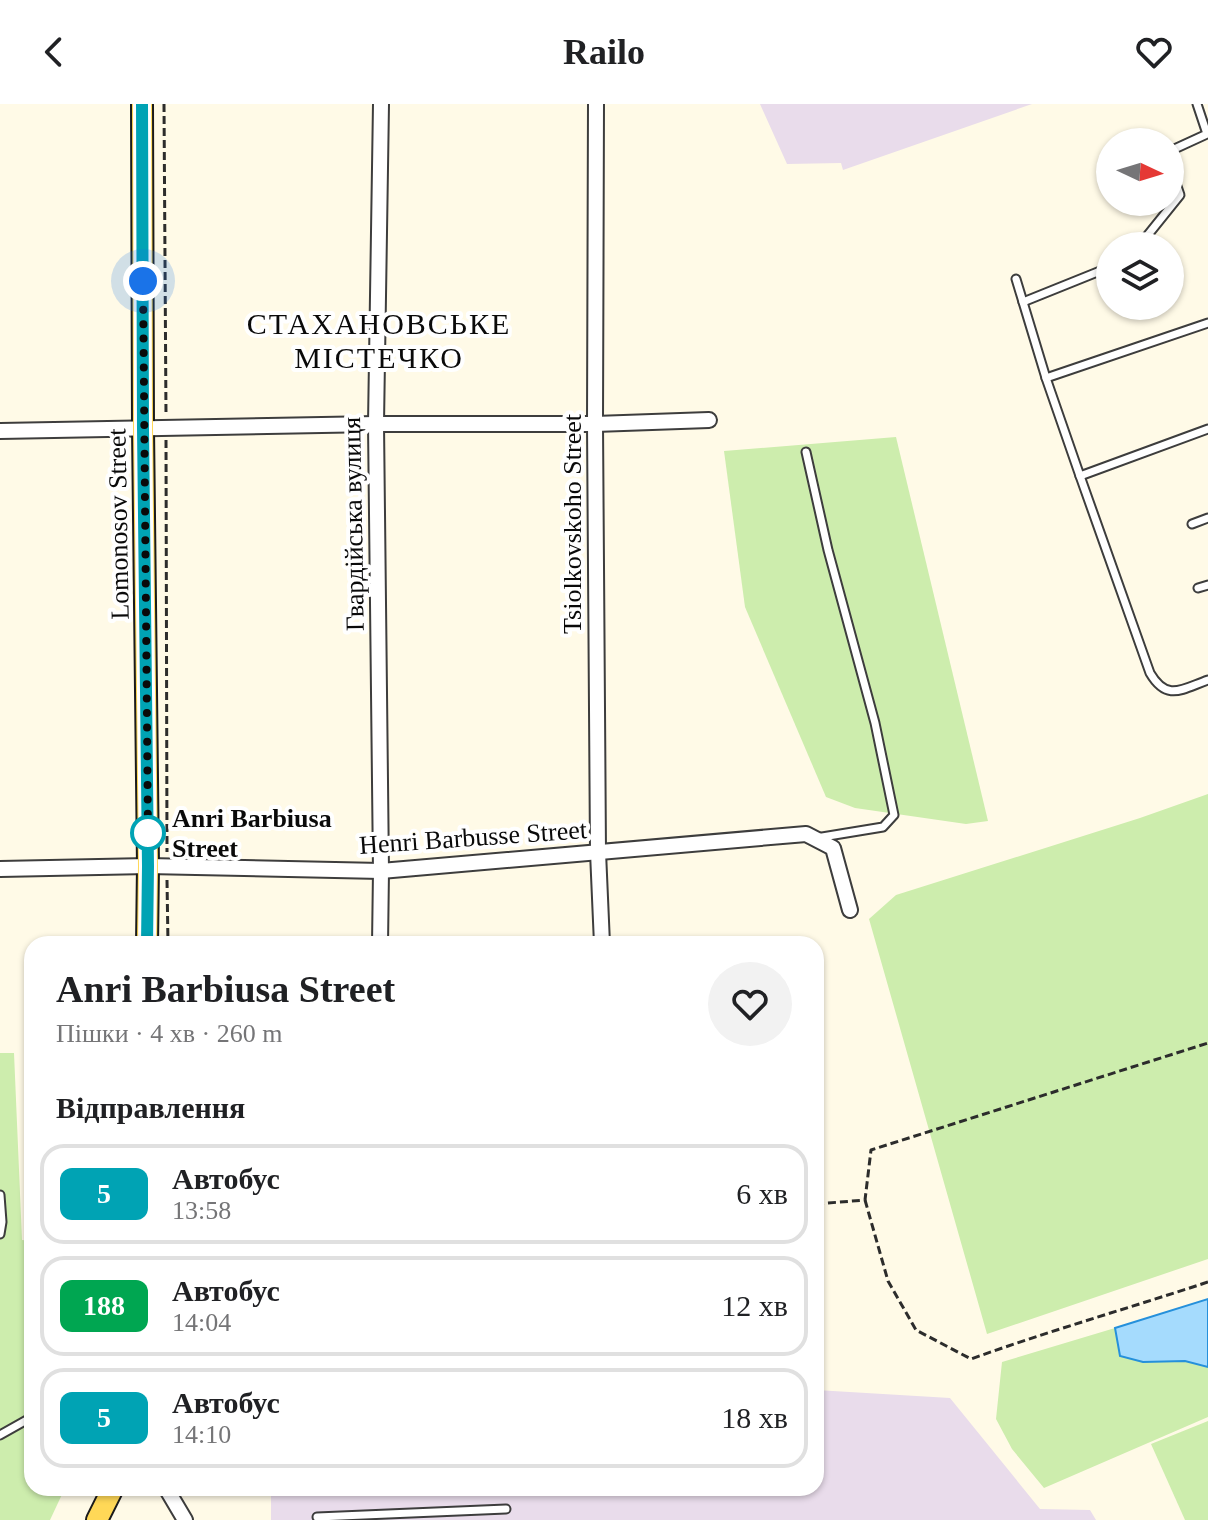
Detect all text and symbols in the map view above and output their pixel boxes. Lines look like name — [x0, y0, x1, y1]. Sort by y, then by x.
icon: back — [32, 30, 76, 74]
icon: heart — [1132, 30, 1176, 74]
text: Railo — [563, 32, 645, 72]
north arrow — [1096, 128, 1184, 216]
map controls — [1096, 128, 1184, 320]
button: layers — [1096, 232, 1184, 320]
your location — [123, 261, 163, 301]
district label: СТАХАНОВСЬКЕ МІСТЕЧКО — [247, 307, 511, 374]
street label: Tsiolkovskoho Street — [558, 413, 587, 634]
street label: Гвардійська вулиця — [337, 417, 370, 631]
street label: Lomonosov Street — [102, 427, 135, 620]
place label: Anri Barbiusa Street — [172, 804, 332, 863]
street label: Henri Barbusse Street — [358, 815, 589, 860]
marker: Anri Barbiusa Street — [131, 816, 165, 850]
button: heart — [708, 962, 792, 1046]
text: Anri Barbiusa Street — [56, 968, 395, 1010]
text: Пішки · 4 хв · 260 m — [56, 1019, 282, 1048]
text: Відправлення — [56, 1091, 245, 1124]
text: Автобус — [172, 1162, 280, 1195]
text: 6 хв — [736, 1177, 788, 1210]
text: 5 — [97, 1178, 111, 1209]
text: 13:58 — [172, 1196, 231, 1225]
text: Автобус — [172, 1274, 280, 1307]
text: 12 хв — [721, 1289, 788, 1322]
text: 188 — [83, 1290, 125, 1321]
text: 14:04 — [172, 1308, 231, 1337]
text: Автобус — [172, 1386, 280, 1419]
text: 18 хв — [721, 1401, 788, 1434]
text: 5 — [97, 1402, 111, 1433]
text: 14:10 — [172, 1420, 231, 1449]

